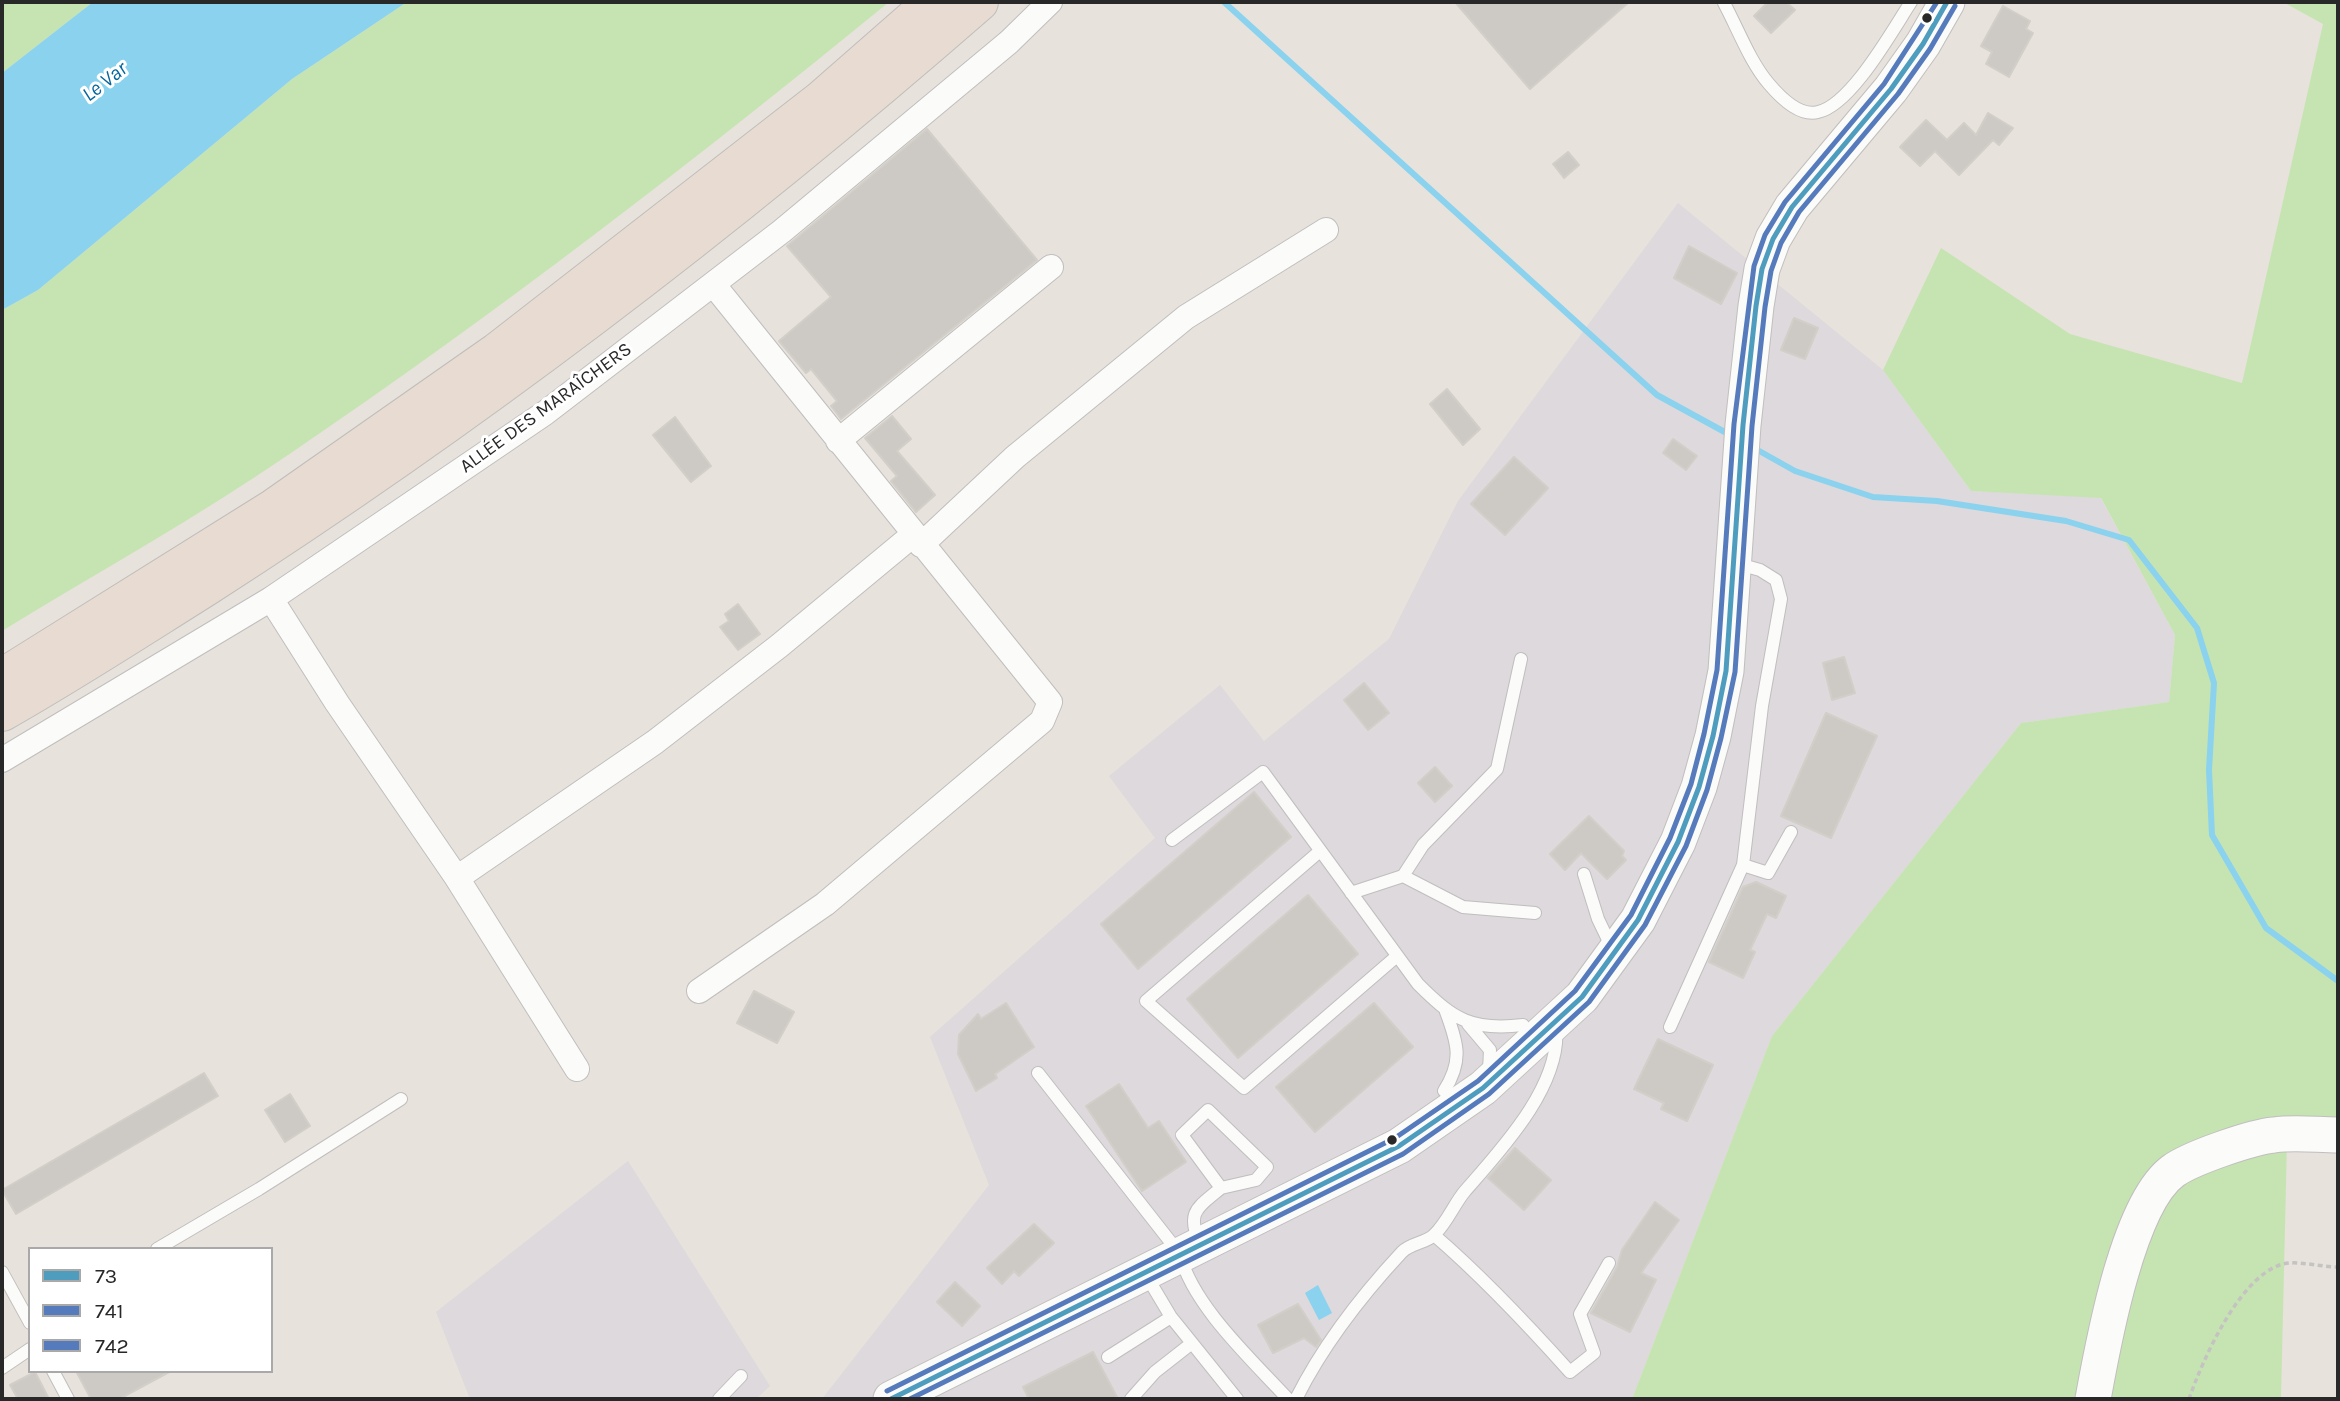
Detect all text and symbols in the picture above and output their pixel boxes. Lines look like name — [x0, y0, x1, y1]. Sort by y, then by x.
unlabelled marker — [1920, 11, 1934, 25]
water label: Le Var — [77, 56, 133, 108]
street label: ALLÉE DES MARAÎCHERS — [456, 338, 636, 478]
unlabelled marker — [1385, 1133, 1399, 1147]
legend — [28, 1247, 273, 1373]
text: 73 — [95, 1264, 117, 1288]
text: 741 — [95, 1299, 124, 1323]
text: 742 — [95, 1334, 129, 1358]

